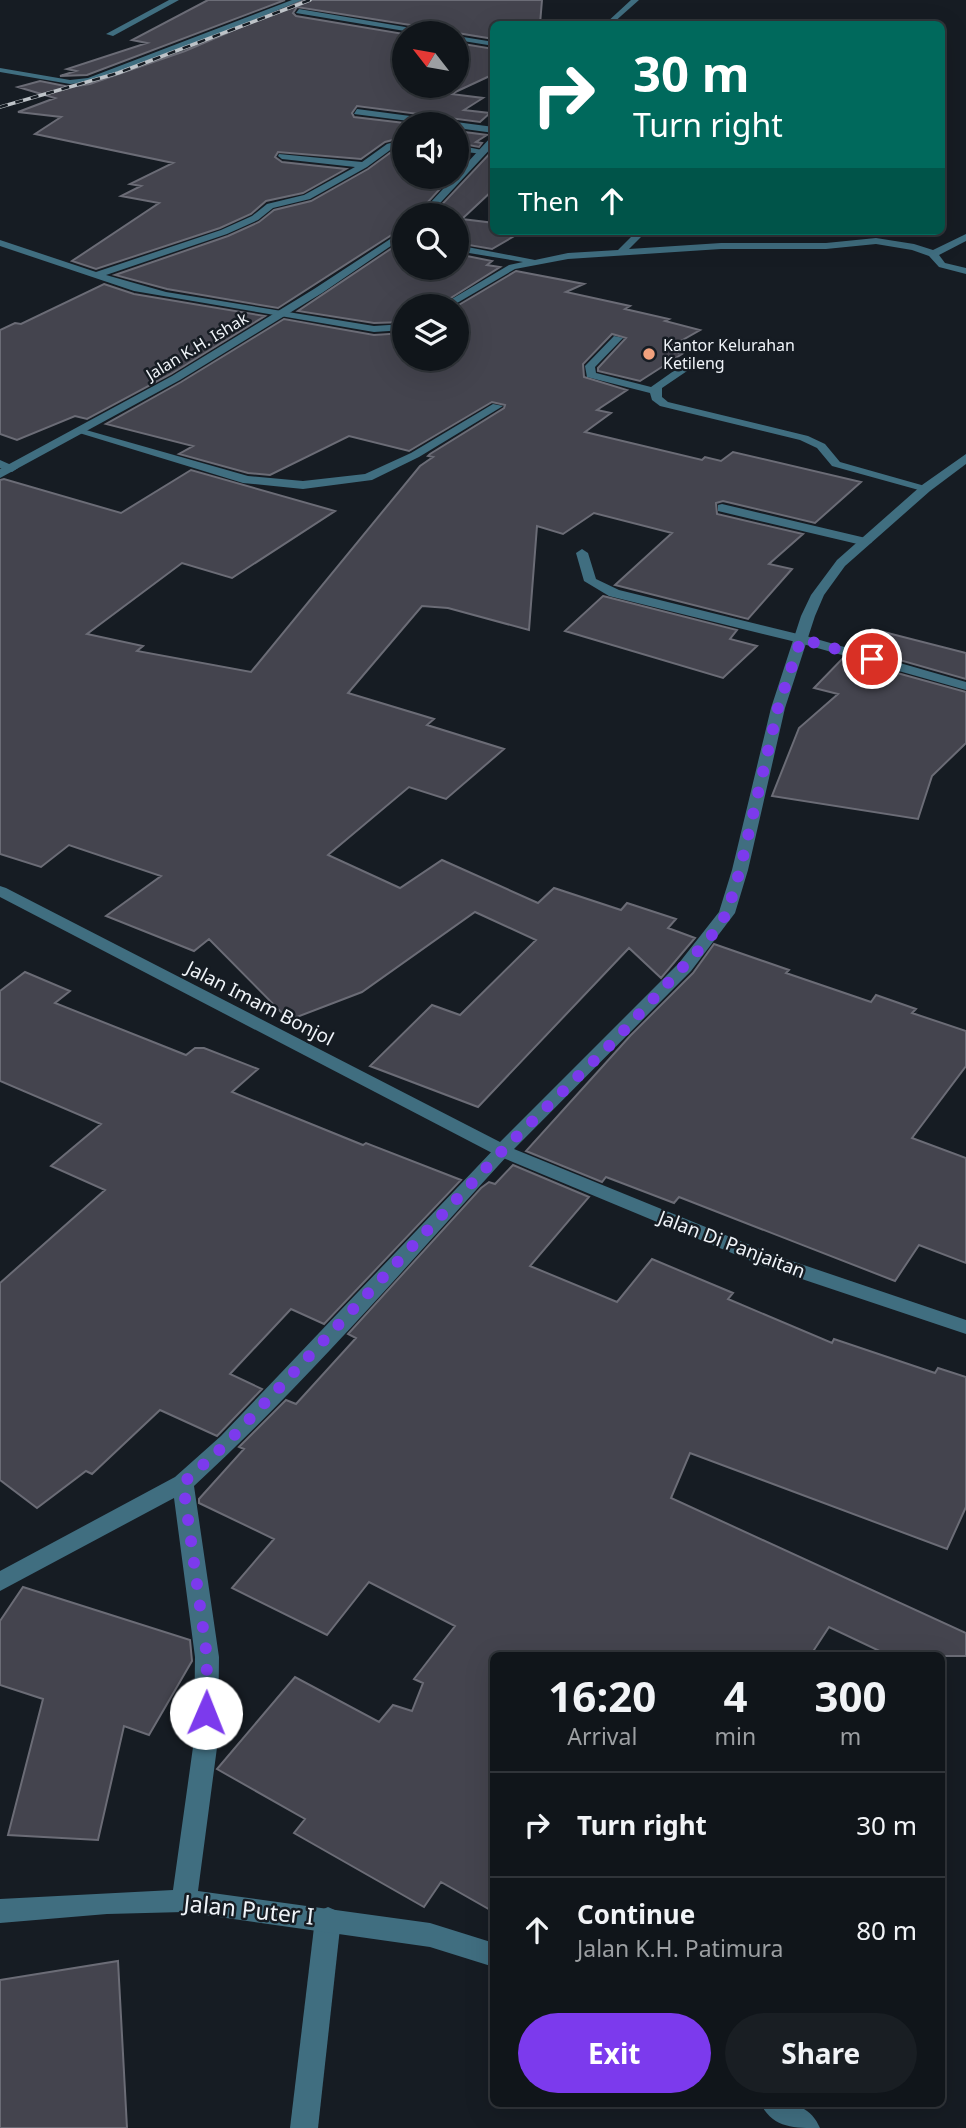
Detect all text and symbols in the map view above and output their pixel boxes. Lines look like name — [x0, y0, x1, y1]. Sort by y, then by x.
north arrow — [392, 21, 469, 98]
map controls — [392, 21, 469, 371]
text: 30 m — [633, 40, 750, 106]
icon: right — [518, 49, 609, 140]
text: Turn right — [633, 103, 783, 146]
button: sound — [392, 112, 469, 189]
icon: ahead — [593, 182, 631, 220]
text: Then — [518, 183, 579, 219]
button: search — [392, 203, 469, 280]
button: layers — [392, 294, 469, 371]
street label: Jalan K.H. Ishak — [140, 307, 253, 386]
place label: Kantor Kelurahan Ketileng — [663, 334, 795, 374]
marker: Kantor Kelurahan Ketileng — [641, 346, 657, 362]
pin — [842, 629, 902, 689]
icon: arrive — [853, 640, 891, 678]
street label: Jalan Imam Bonjol — [180, 954, 338, 1051]
street label: Jalan Di Panjaitan — [653, 1203, 809, 1284]
text: 16:20 — [548, 1667, 656, 1724]
text: 4 — [723, 1667, 747, 1724]
text: 300 — [815, 1667, 887, 1724]
position arrow — [169, 1676, 243, 1750]
text: Arrival — [567, 1720, 637, 1752]
text: min — [715, 1720, 756, 1752]
text: m — [840, 1720, 861, 1752]
icon: right — [518, 1806, 556, 1844]
text: Turn right — [577, 1807, 707, 1843]
text: 30 m — [856, 1807, 917, 1843]
street label: Jalan Puter I — [180, 1886, 316, 1932]
text: Continue — [577, 1896, 695, 1932]
icon: ahead — [518, 1911, 556, 1949]
text: 80 m — [856, 1912, 917, 1948]
text: Jalan K.H. Patimura — [577, 1932, 784, 1964]
button: Exit — [518, 2013, 711, 2093]
button: Share — [725, 2013, 917, 2093]

